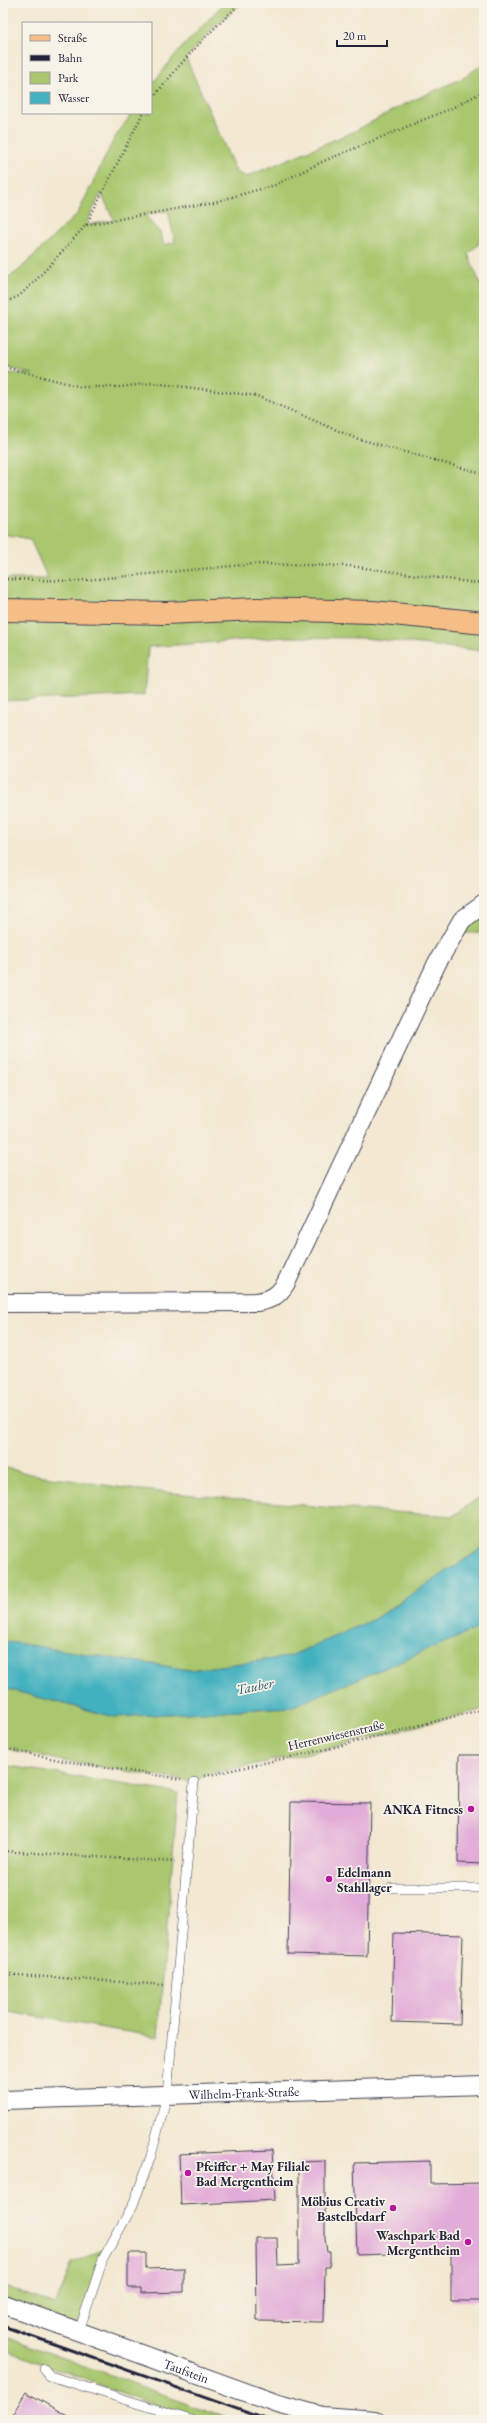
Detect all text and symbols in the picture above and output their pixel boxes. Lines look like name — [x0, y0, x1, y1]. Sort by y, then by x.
legend — [22, 22, 152, 114]
scale bar — [337, 22, 387, 48]
text: 20 m — [343, 28, 367, 44]
text: Straße — [58, 30, 87, 46]
text: Bahn — [58, 50, 83, 66]
text: Park — [58, 70, 79, 86]
text: Wasser — [58, 90, 89, 106]
water label: Tauber — [235, 1673, 276, 1698]
street label: Herrenwiesenstraße — [286, 1716, 386, 1754]
place label: ANKA Fitness — [382, 1801, 463, 1818]
marker: ANKA Fitness — [466, 1804, 476, 1814]
place label: Edelmann Stahllager — [337, 1864, 392, 1896]
marker: Edelmann Stahllager — [324, 1874, 334, 1884]
street label: Wilhelm-Frank-Straße — [188, 2082, 299, 2103]
place label: Pfeiffer + May Filiale Bad Mergentheim — [196, 2158, 311, 2190]
marker: Pfeiffer + May Filiale Bad Mergentheim — [183, 2168, 193, 2178]
place label: Möbius Creativ Bastelbedarf — [301, 2193, 387, 2225]
marker: Möbius Creativ Bastelbedarf — [388, 2203, 398, 2213]
place label: Waschpark Bad Mergentheim — [376, 2227, 461, 2259]
marker: Waschpark Bad Mergentheim — [463, 2237, 473, 2247]
street label: Taufstein — [161, 2355, 211, 2387]

